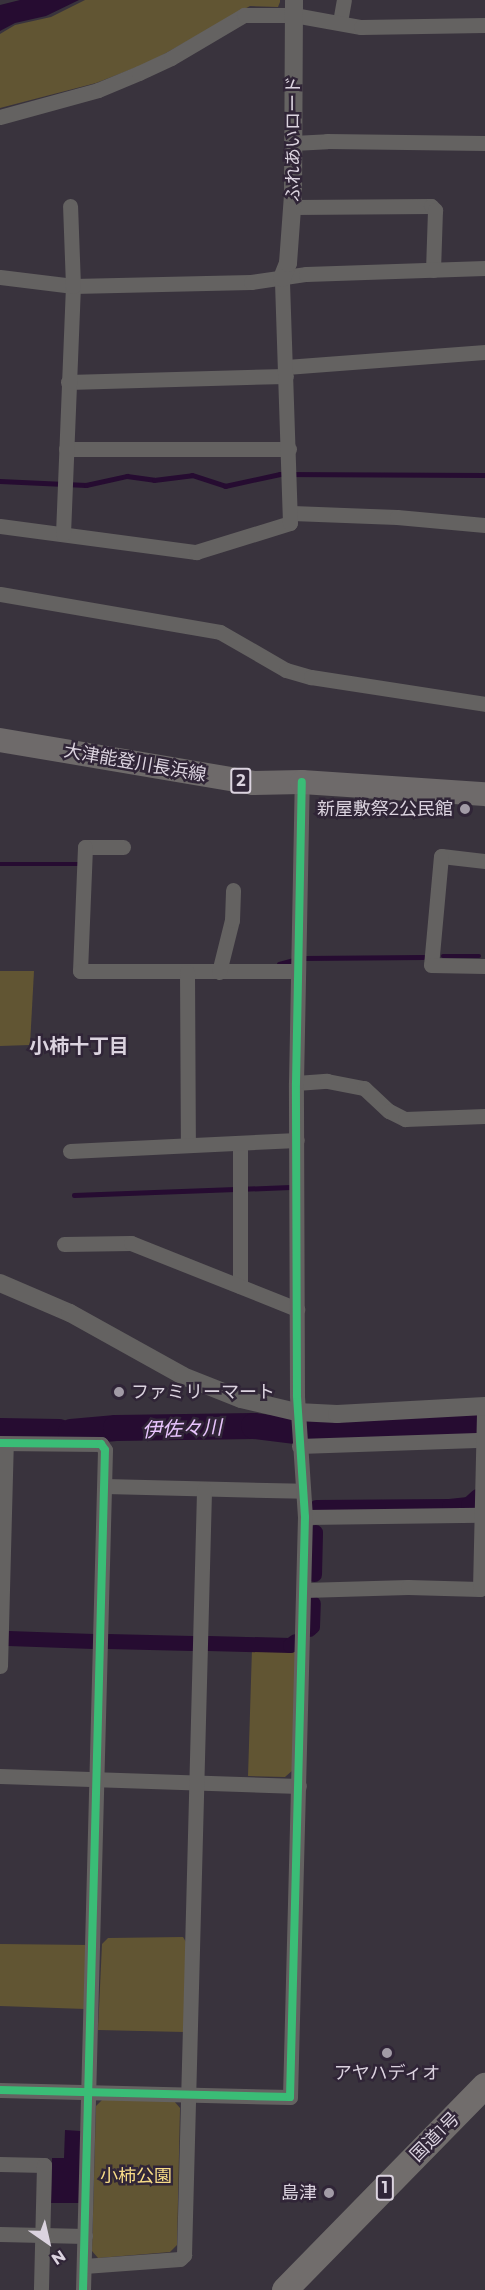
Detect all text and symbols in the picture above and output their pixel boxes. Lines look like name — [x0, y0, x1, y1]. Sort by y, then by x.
street label: ふれあいロード — [282, 76, 304, 202]
street label: 大津能登川長浜線 — [62, 740, 208, 786]
road number: 2 — [229, 768, 253, 794]
place label: 新屋敷祭2公民館 — [317, 798, 453, 820]
marker: 新屋敷祭2公民館 — [458, 802, 472, 816]
district label: 小柿十丁目 — [29, 1034, 129, 1058]
place label: ファミリーマート — [131, 1381, 275, 1403]
marker: ファミリーマート — [112, 1385, 126, 1399]
water label: 伊佐々川 — [142, 1416, 222, 1442]
marker: アヤハディオ — [380, 2046, 394, 2060]
place label: アヤハディオ — [333, 2062, 441, 2084]
street label: 国道1号 — [406, 2108, 464, 2166]
park label: 小柿公園 — [100, 2165, 172, 2187]
road number: 1 — [374, 2175, 396, 2201]
place label: 島津 — [281, 2182, 317, 2204]
marker: 島津 — [322, 2186, 336, 2200]
north arrow — [18, 2212, 78, 2272]
text: N — [48, 2246, 69, 2269]

